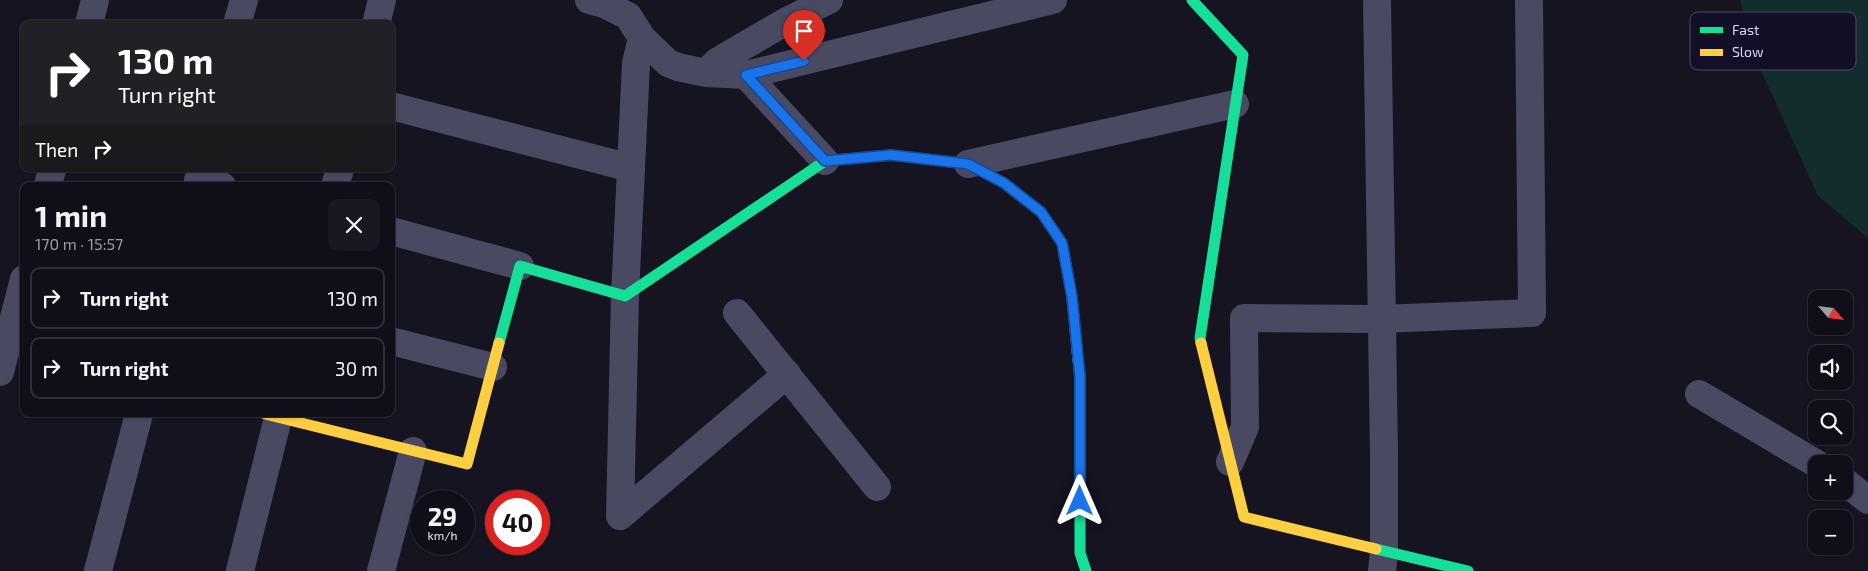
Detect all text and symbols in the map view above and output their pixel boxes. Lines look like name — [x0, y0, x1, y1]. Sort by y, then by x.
pin — [783, 10, 825, 61]
legend — [1690, 12, 1856, 70]
icon: arrive — [790, 17, 818, 45]
text: Fast — [1732, 21, 1759, 38]
text: 130 m — [118, 39, 213, 81]
icon: right — [35, 40, 100, 105]
text: Slow — [1732, 43, 1764, 60]
text: Turn right — [118, 81, 216, 107]
icon: right — [88, 135, 116, 163]
text: Then — [35, 138, 78, 161]
text: 1 min — [35, 197, 107, 233]
button: close — [328, 199, 380, 251]
text: 170 m · 15:57 — [35, 234, 123, 253]
icon: right — [37, 284, 65, 312]
text: Turn right — [80, 287, 168, 310]
text: 130 m — [328, 287, 378, 310]
north arrow — [1808, 290, 1852, 335]
map controls — [1808, 290, 1853, 555]
button: sound — [1808, 345, 1853, 390]
icon: right — [37, 354, 65, 382]
text: Turn right — [80, 357, 168, 380]
text: 30 m — [335, 357, 378, 380]
button: search — [1808, 400, 1853, 445]
button: + — [1808, 455, 1853, 500]
position arrow — [1053, 474, 1105, 526]
speed limit sign: 40 — [485, 490, 550, 555]
text: 29 — [428, 501, 457, 531]
button: − — [1808, 510, 1853, 555]
text: km/h — [428, 528, 457, 542]

